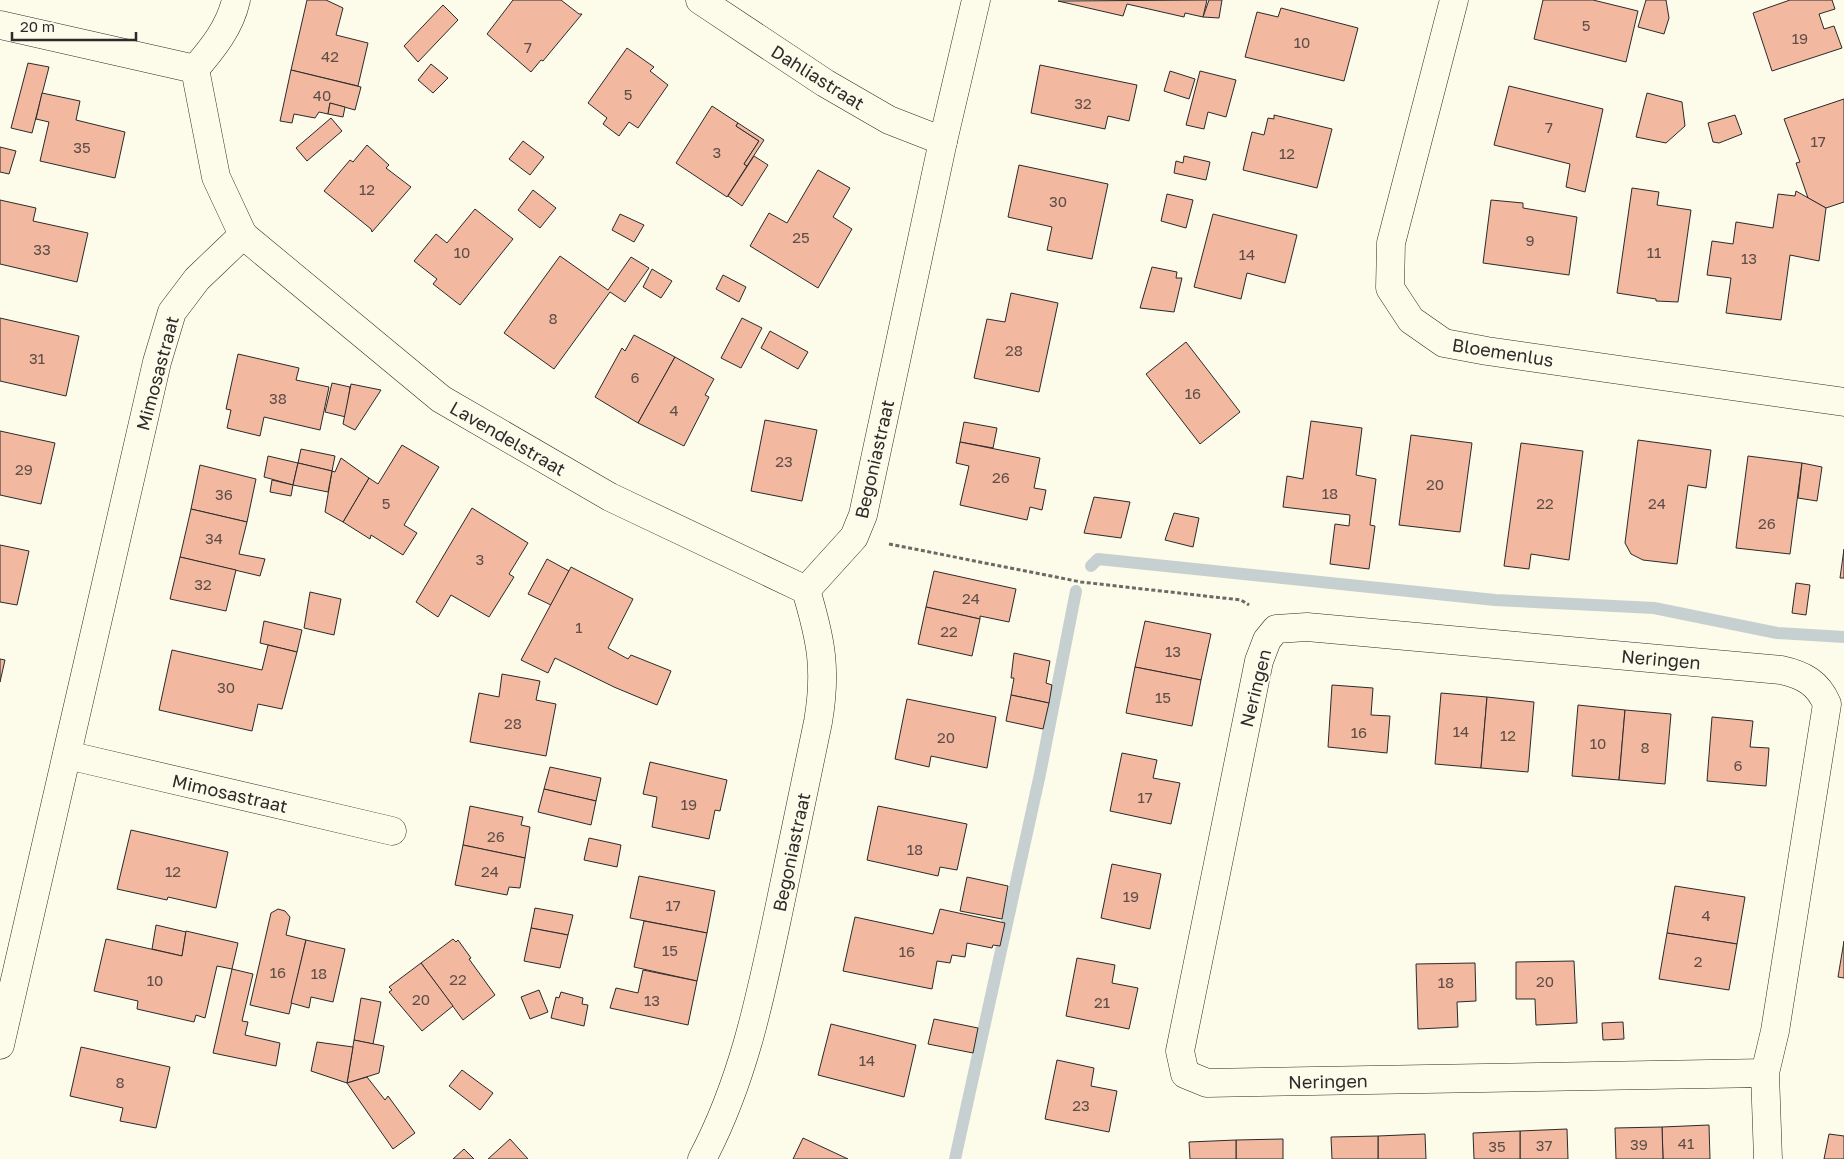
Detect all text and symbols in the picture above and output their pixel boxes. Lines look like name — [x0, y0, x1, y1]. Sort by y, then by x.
scale bar — [12, 10, 136, 42]
house number: 5 — [1582, 16, 1590, 34]
text: 20 m — [20, 17, 55, 35]
house number: 19 — [1792, 29, 1808, 47]
house number: 10 — [1294, 33, 1310, 51]
house number: 7 — [524, 38, 532, 56]
street label: Dahliastraat — [767, 40, 869, 114]
house number: 42 — [321, 47, 339, 65]
house number: 5 — [624, 85, 632, 103]
house number: 40 — [313, 86, 331, 104]
house number: 32 — [1074, 94, 1092, 112]
house number: 7 — [1545, 118, 1553, 136]
house number: 17 — [1810, 132, 1826, 150]
house number: 35 — [73, 138, 91, 156]
house number: 3 — [713, 143, 721, 161]
house number: 12 — [1279, 144, 1295, 162]
house number: 12 — [359, 180, 375, 198]
house number: 30 — [1049, 192, 1067, 210]
house number: 25 — [792, 228, 810, 246]
house number: 9 — [1525, 231, 1535, 249]
house number: 33 — [33, 240, 51, 258]
house number: 10 — [454, 243, 470, 261]
house number: 11 — [1647, 243, 1661, 261]
house number: 14 — [1239, 245, 1255, 263]
house number: 13 — [1741, 249, 1757, 267]
house number: 8 — [548, 309, 558, 327]
street label: Mimosastraat — [131, 313, 183, 433]
street label: Bloemenlus — [1451, 333, 1555, 371]
house number: 28 — [1005, 341, 1023, 359]
house number: 31 — [29, 349, 45, 367]
house number: 6 — [630, 368, 640, 386]
house number: 16 — [1185, 384, 1201, 402]
house number: 38 — [269, 389, 287, 407]
street label: Lavendelstraat — [446, 396, 570, 480]
street label: Begoniastraat — [850, 397, 898, 521]
house number: 4 — [669, 401, 679, 419]
house number: 23 — [775, 452, 793, 470]
house number: 29 — [15, 460, 33, 478]
house number: 26 — [992, 468, 1010, 486]
house number: 20 — [1426, 475, 1444, 493]
house number: 18 — [1322, 484, 1338, 502]
house number: 36 — [215, 485, 233, 503]
house number: 5 — [382, 494, 390, 512]
house number: 22 — [1536, 494, 1554, 512]
house number: 24 — [1648, 494, 1666, 512]
house number: 26 — [1758, 514, 1776, 532]
house number: 34 — [205, 529, 223, 547]
house number: 3 — [476, 550, 484, 568]
house number: 32 — [194, 575, 212, 593]
house number: 24 — [962, 589, 980, 607]
house number: 1 — [575, 618, 583, 636]
house number: 22 — [940, 622, 958, 640]
house number: 13 — [1165, 642, 1181, 660]
street label: Neringen — [1620, 645, 1702, 673]
street label: Neringen — [1235, 647, 1275, 729]
house number: 30 — [217, 678, 235, 696]
house number: 15 — [1155, 688, 1171, 706]
house number: 28 — [504, 714, 522, 732]
house number: 14 — [1453, 722, 1469, 740]
house number: 16 — [1351, 723, 1367, 741]
house number: 12 — [1500, 726, 1516, 744]
house number: 20 — [937, 728, 955, 746]
house number: 10 — [1590, 734, 1606, 752]
house number: 8 — [1640, 738, 1650, 756]
house number: 6 — [1733, 756, 1743, 774]
street label: Mimosastraat — [170, 769, 290, 817]
house number: 17 — [1137, 788, 1153, 806]
street label: Begoniastraat — [768, 790, 814, 914]
house number: 19 — [681, 795, 697, 813]
house number: 26 — [487, 827, 505, 845]
house number: 18 — [907, 840, 923, 858]
house number: 12 — [165, 862, 181, 880]
house number: 24 — [481, 862, 499, 880]
house number: 19 — [1123, 887, 1139, 905]
house number: 17 — [665, 896, 681, 914]
house number: 4 — [1701, 906, 1711, 924]
house number: 15 — [662, 941, 678, 959]
house number: 16 — [899, 942, 915, 960]
house number: 2 — [1694, 952, 1702, 970]
house number: 16 — [270, 963, 286, 981]
house number: 18 — [311, 964, 327, 982]
house number: 22 — [449, 970, 467, 988]
house number: 10 — [147, 971, 163, 989]
house number: 20 — [1536, 972, 1554, 990]
house number: 18 — [1438, 973, 1454, 991]
house number: 20 — [412, 990, 430, 1008]
house number: 13 — [644, 991, 660, 1009]
house number: 21 — [1094, 993, 1110, 1011]
house number: 14 — [859, 1051, 875, 1069]
street label: Neringen — [1288, 1069, 1368, 1093]
house number: 8 — [115, 1073, 125, 1091]
house number: 23 — [1072, 1096, 1090, 1114]
house number: 41 — [1678, 1134, 1694, 1152]
house number: 39 — [1630, 1135, 1648, 1153]
house number: 37 — [1536, 1136, 1552, 1154]
house number: 35 — [1488, 1137, 1506, 1155]

